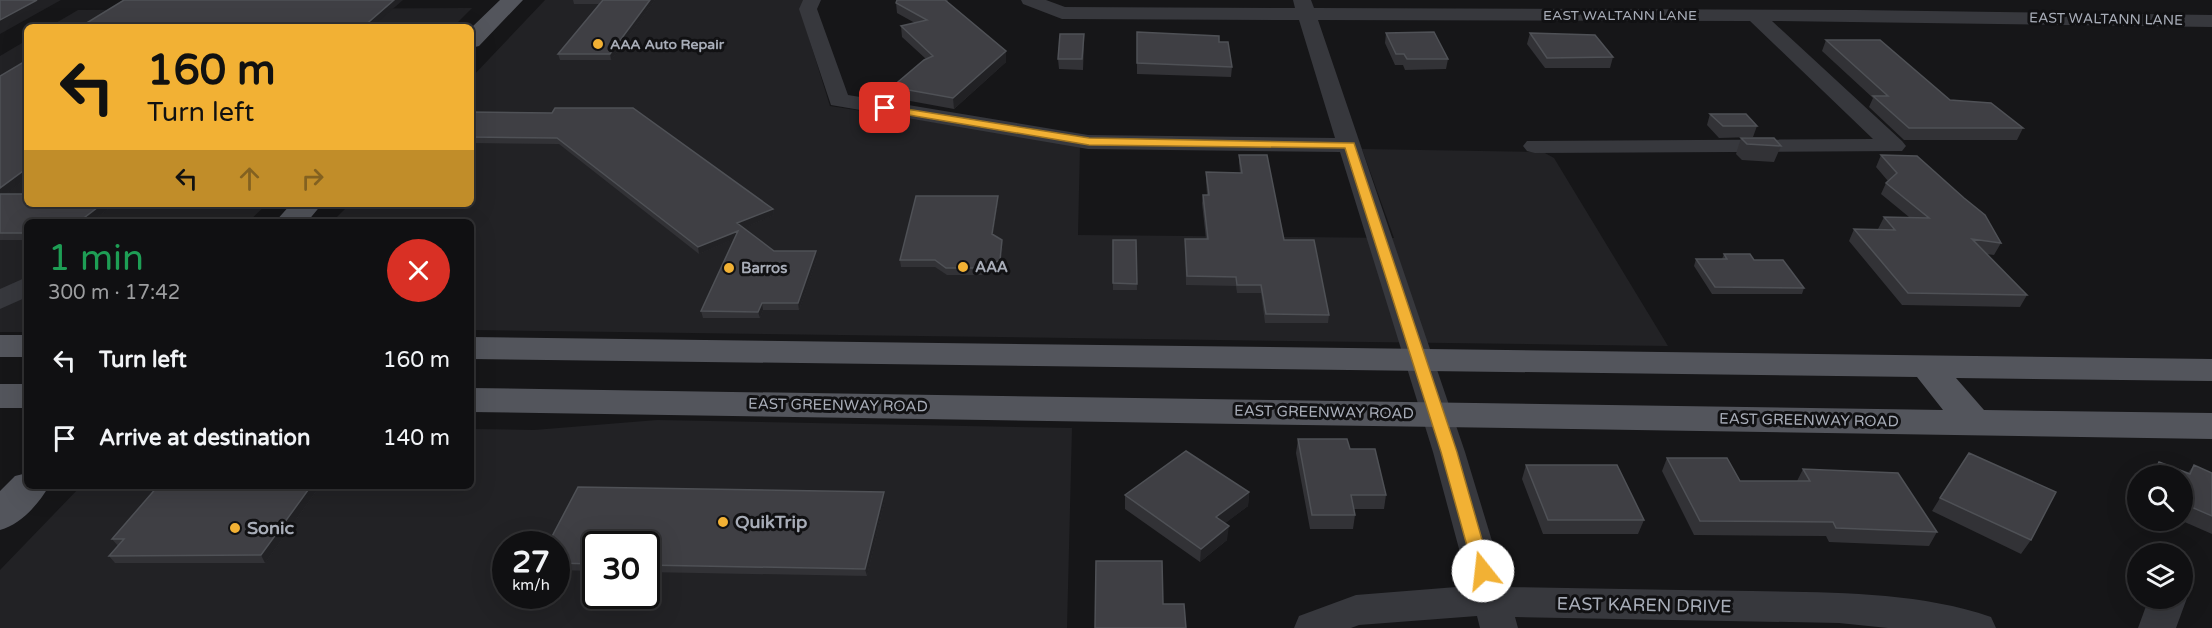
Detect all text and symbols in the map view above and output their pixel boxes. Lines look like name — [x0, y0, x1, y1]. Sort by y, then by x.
street label: EAST WALTANN LANE — [1543, 7, 1697, 24]
street label: EAST WALTANN LANE — [2029, 9, 2183, 29]
place label: AAA Auto Repair — [610, 36, 725, 53]
marker: AAA Auto Repair — [591, 37, 605, 51]
text: 160 m — [147, 45, 276, 96]
icon: left — [48, 48, 126, 126]
pin — [859, 82, 910, 133]
icon: arrive — [868, 91, 901, 124]
text: Turn left — [147, 96, 254, 129]
icon: left — [170, 162, 203, 195]
icon: ahead — [233, 162, 266, 195]
icon: right — [296, 162, 329, 195]
text: 1 min — [48, 237, 144, 280]
button: close — [387, 239, 450, 302]
place label: AAA — [975, 258, 1008, 276]
place label: Barros — [741, 259, 787, 277]
marker: AAA — [956, 260, 970, 274]
marker: Barros — [722, 261, 736, 275]
text: 300 m · 17:42 — [48, 281, 180, 305]
icon: left — [48, 344, 81, 377]
text: Turn left — [99, 347, 187, 373]
text: 160 m — [383, 347, 450, 373]
street label: EAST GREENWAY ROAD — [748, 394, 928, 416]
street label: EAST GREENWAY ROAD — [1234, 401, 1414, 423]
street label: EAST GREENWAY ROAD — [1719, 409, 1899, 431]
icon: arrive — [48, 422, 81, 455]
text: Arrive at destination — [99, 425, 310, 451]
text: 140 m — [383, 425, 450, 451]
map controls — [2127, 465, 2193, 609]
button: search — [2127, 465, 2193, 531]
place label: QuikTrip — [735, 511, 807, 533]
marker: QuikTrip — [716, 515, 730, 529]
place label: Sonic — [247, 517, 294, 539]
marker: Sonic — [228, 521, 242, 535]
speed limit sign: 30 — [582, 531, 660, 609]
position arrow — [1451, 539, 1515, 603]
button: layers — [2127, 543, 2193, 609]
text: 27 — [512, 544, 550, 581]
text: km/h — [512, 576, 550, 594]
street label: EAST KAREN DRIVE — [1556, 592, 1732, 618]

